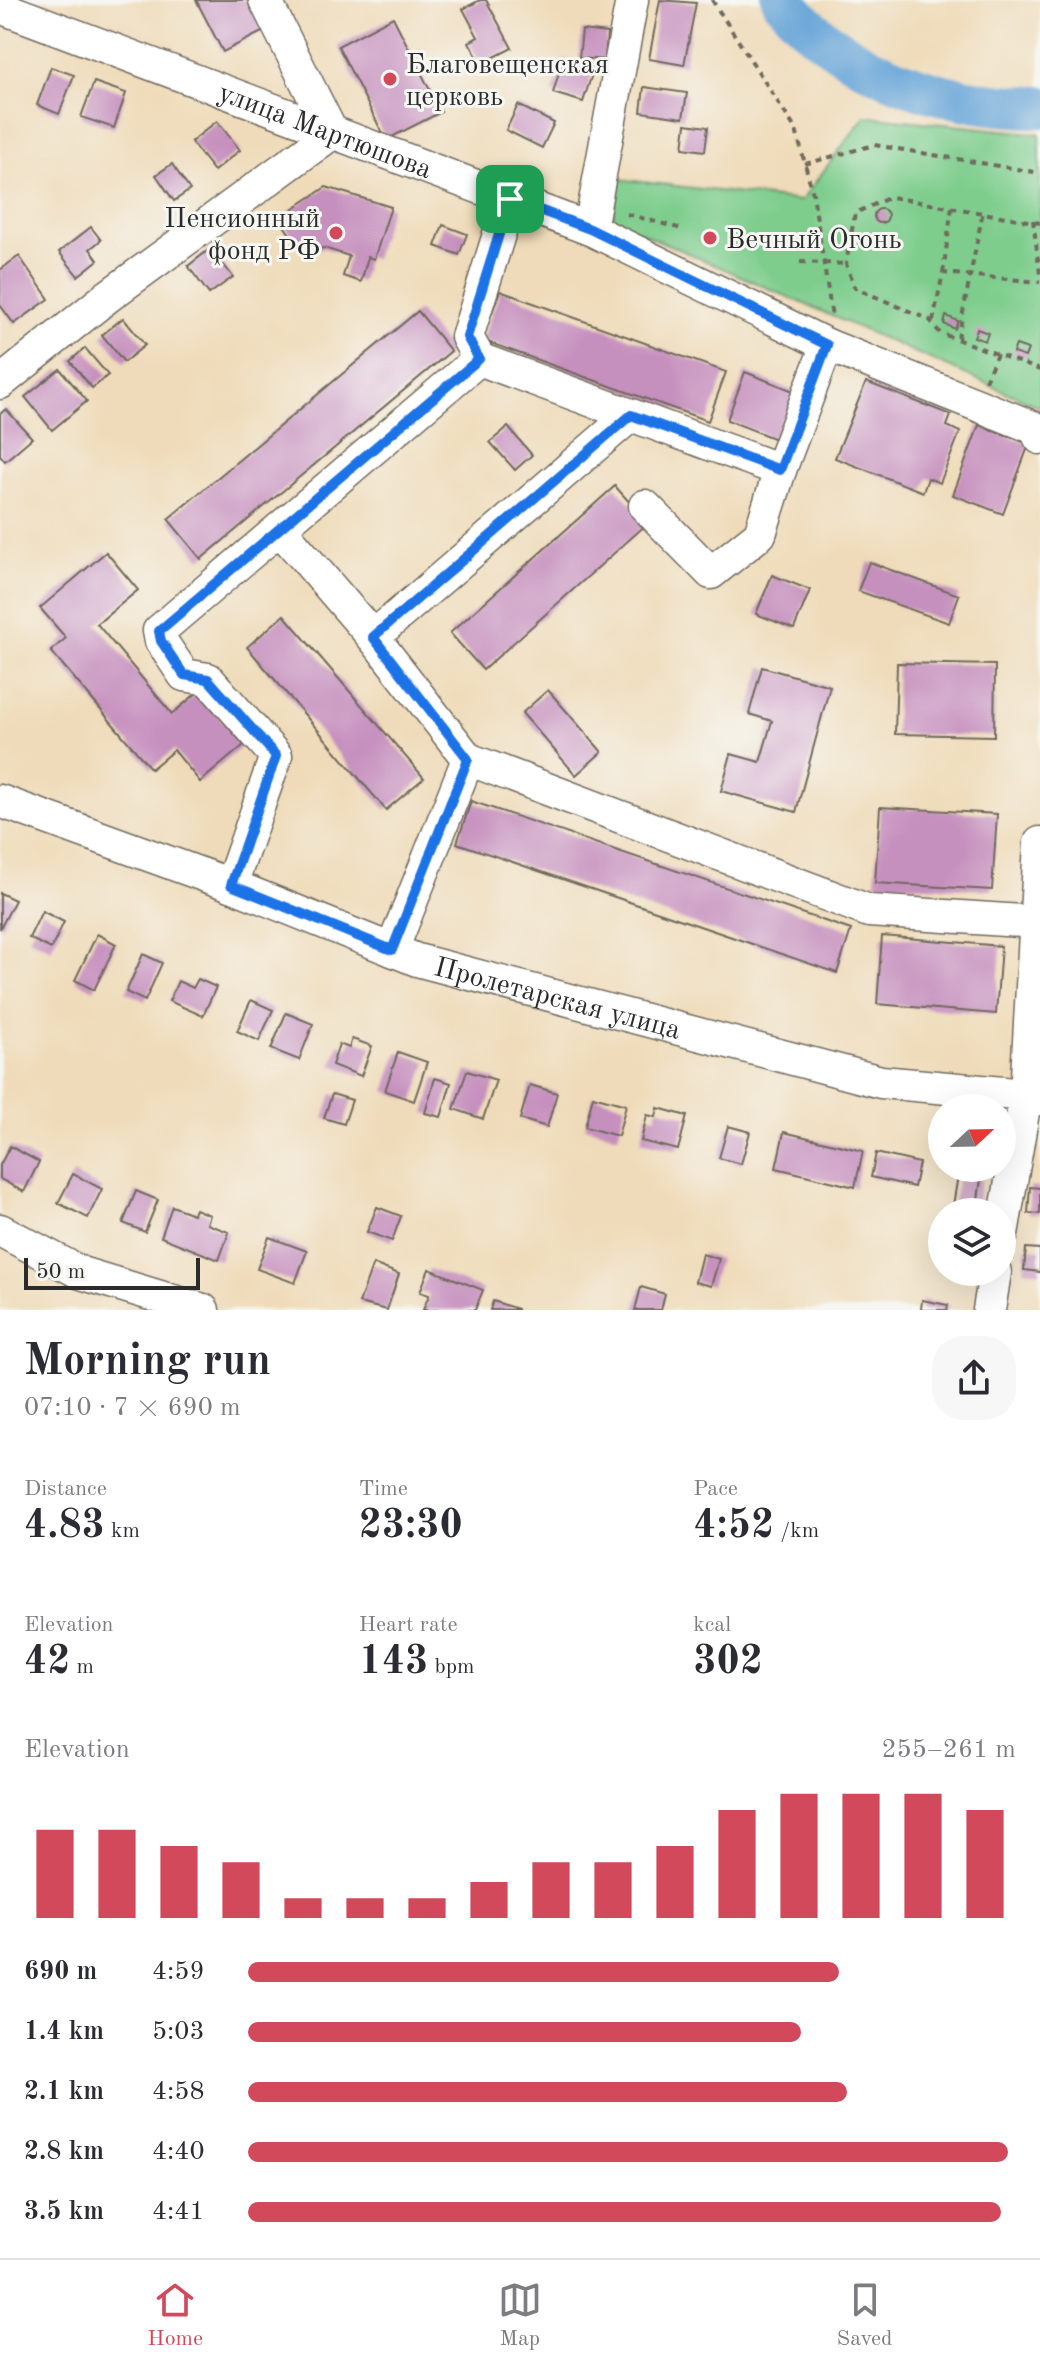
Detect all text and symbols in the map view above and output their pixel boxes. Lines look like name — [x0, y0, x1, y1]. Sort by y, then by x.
place label: Благовещенская церковь — [406, 52, 609, 112]
marker: Благовещенская церковь — [381, 70, 399, 88]
street label: улица Мартюшова — [214, 80, 435, 185]
pin — [476, 165, 544, 233]
icon: arrive — [488, 177, 532, 221]
place label: Пенсионный фонд РФ — [164, 206, 320, 266]
marker: Пенсионный фонд РФ — [327, 224, 345, 242]
place label: Вечный Огонь — [726, 227, 902, 255]
marker: Вечный Огонь — [701, 229, 719, 247]
street label: Пролетарская улица — [431, 954, 683, 1046]
north arrow — [928, 1094, 1016, 1182]
map controls — [928, 1094, 1016, 1286]
button: layers — [928, 1198, 1016, 1286]
scale bar — [24, 1254, 200, 1290]
text: 50 m — [36, 1261, 85, 1283]
button: share — [932, 1336, 1016, 1420]
text: Morning run — [24, 1340, 271, 1384]
text: 07:10 · 7 × 690 m — [24, 1395, 241, 1421]
text: Distance — [24, 1478, 107, 1500]
text: Time — [359, 1478, 408, 1500]
text: Pace — [693, 1478, 738, 1500]
text: 4.83 — [24, 1507, 105, 1547]
text: 23:30 — [359, 1507, 463, 1547]
text: 4:52 — [693, 1507, 774, 1547]
text: km — [105, 1520, 140, 1542]
text: /km — [774, 1520, 819, 1542]
text: Elevation — [24, 1614, 114, 1636]
text: Heart rate — [359, 1614, 458, 1636]
text: kcal — [693, 1614, 731, 1636]
text: 42 — [24, 1643, 70, 1683]
text: 143 — [359, 1643, 428, 1683]
text: 302 — [693, 1643, 763, 1683]
text: m — [70, 1656, 94, 1678]
text: bpm — [428, 1656, 475, 1678]
text: Elevation — [24, 1737, 130, 1763]
text: 255–261 m — [881, 1737, 1016, 1763]
text: 690 m — [24, 1959, 97, 1985]
text: 4:59 — [152, 1959, 205, 1985]
text: 1.4 km — [24, 2019, 104, 2045]
text: 5:03 — [152, 2019, 205, 2045]
text: 2.1 km — [24, 2079, 104, 2105]
text: 4:58 — [152, 2079, 205, 2105]
text: 2.8 km — [24, 2139, 104, 2165]
text: 4:40 — [152, 2139, 205, 2165]
text: 3.5 km — [24, 2199, 104, 2225]
text: 4:41 — [152, 2199, 205, 2225]
tab: Home — [147, 2278, 203, 2353]
tab: Map — [498, 2278, 542, 2353]
tab: Saved — [837, 2278, 893, 2353]

